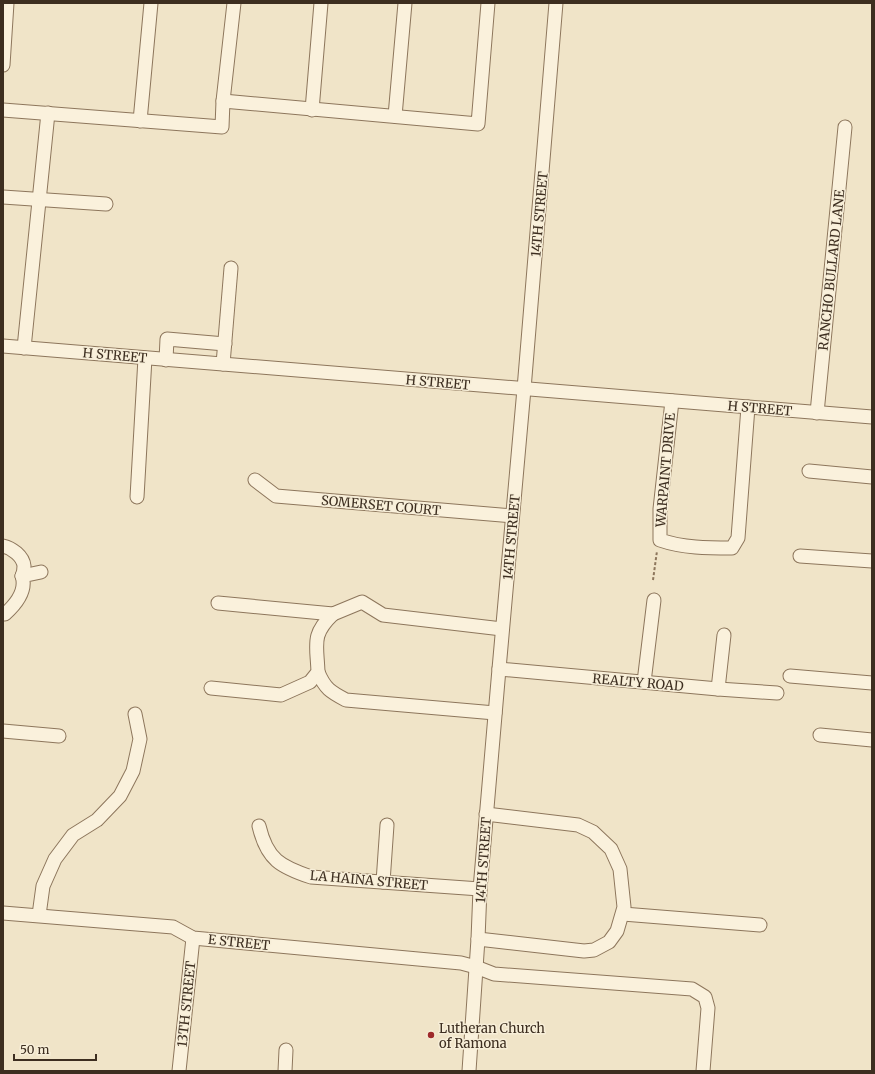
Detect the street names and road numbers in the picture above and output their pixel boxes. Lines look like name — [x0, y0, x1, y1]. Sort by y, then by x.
street label: 14TH STREET — [527, 171, 552, 258]
street label: RANCHO BULLARD LANE — [815, 188, 848, 351]
street label: H STREET — [82, 344, 148, 367]
street label: H STREET — [405, 371, 471, 394]
street label: H STREET — [727, 397, 793, 420]
street label: WARPAINT DRIVE — [652, 411, 679, 529]
street label: SOMERSET COURT — [320, 492, 442, 519]
street label: 14TH STREET — [499, 494, 524, 581]
street label: REALTY ROAD — [592, 670, 684, 695]
street label: 14TH STREET — [472, 817, 495, 903]
street label: LA HAINA STREET — [309, 867, 429, 894]
street label: E STREET — [207, 931, 271, 954]
street label: 13TH STREET — [174, 960, 199, 1048]

